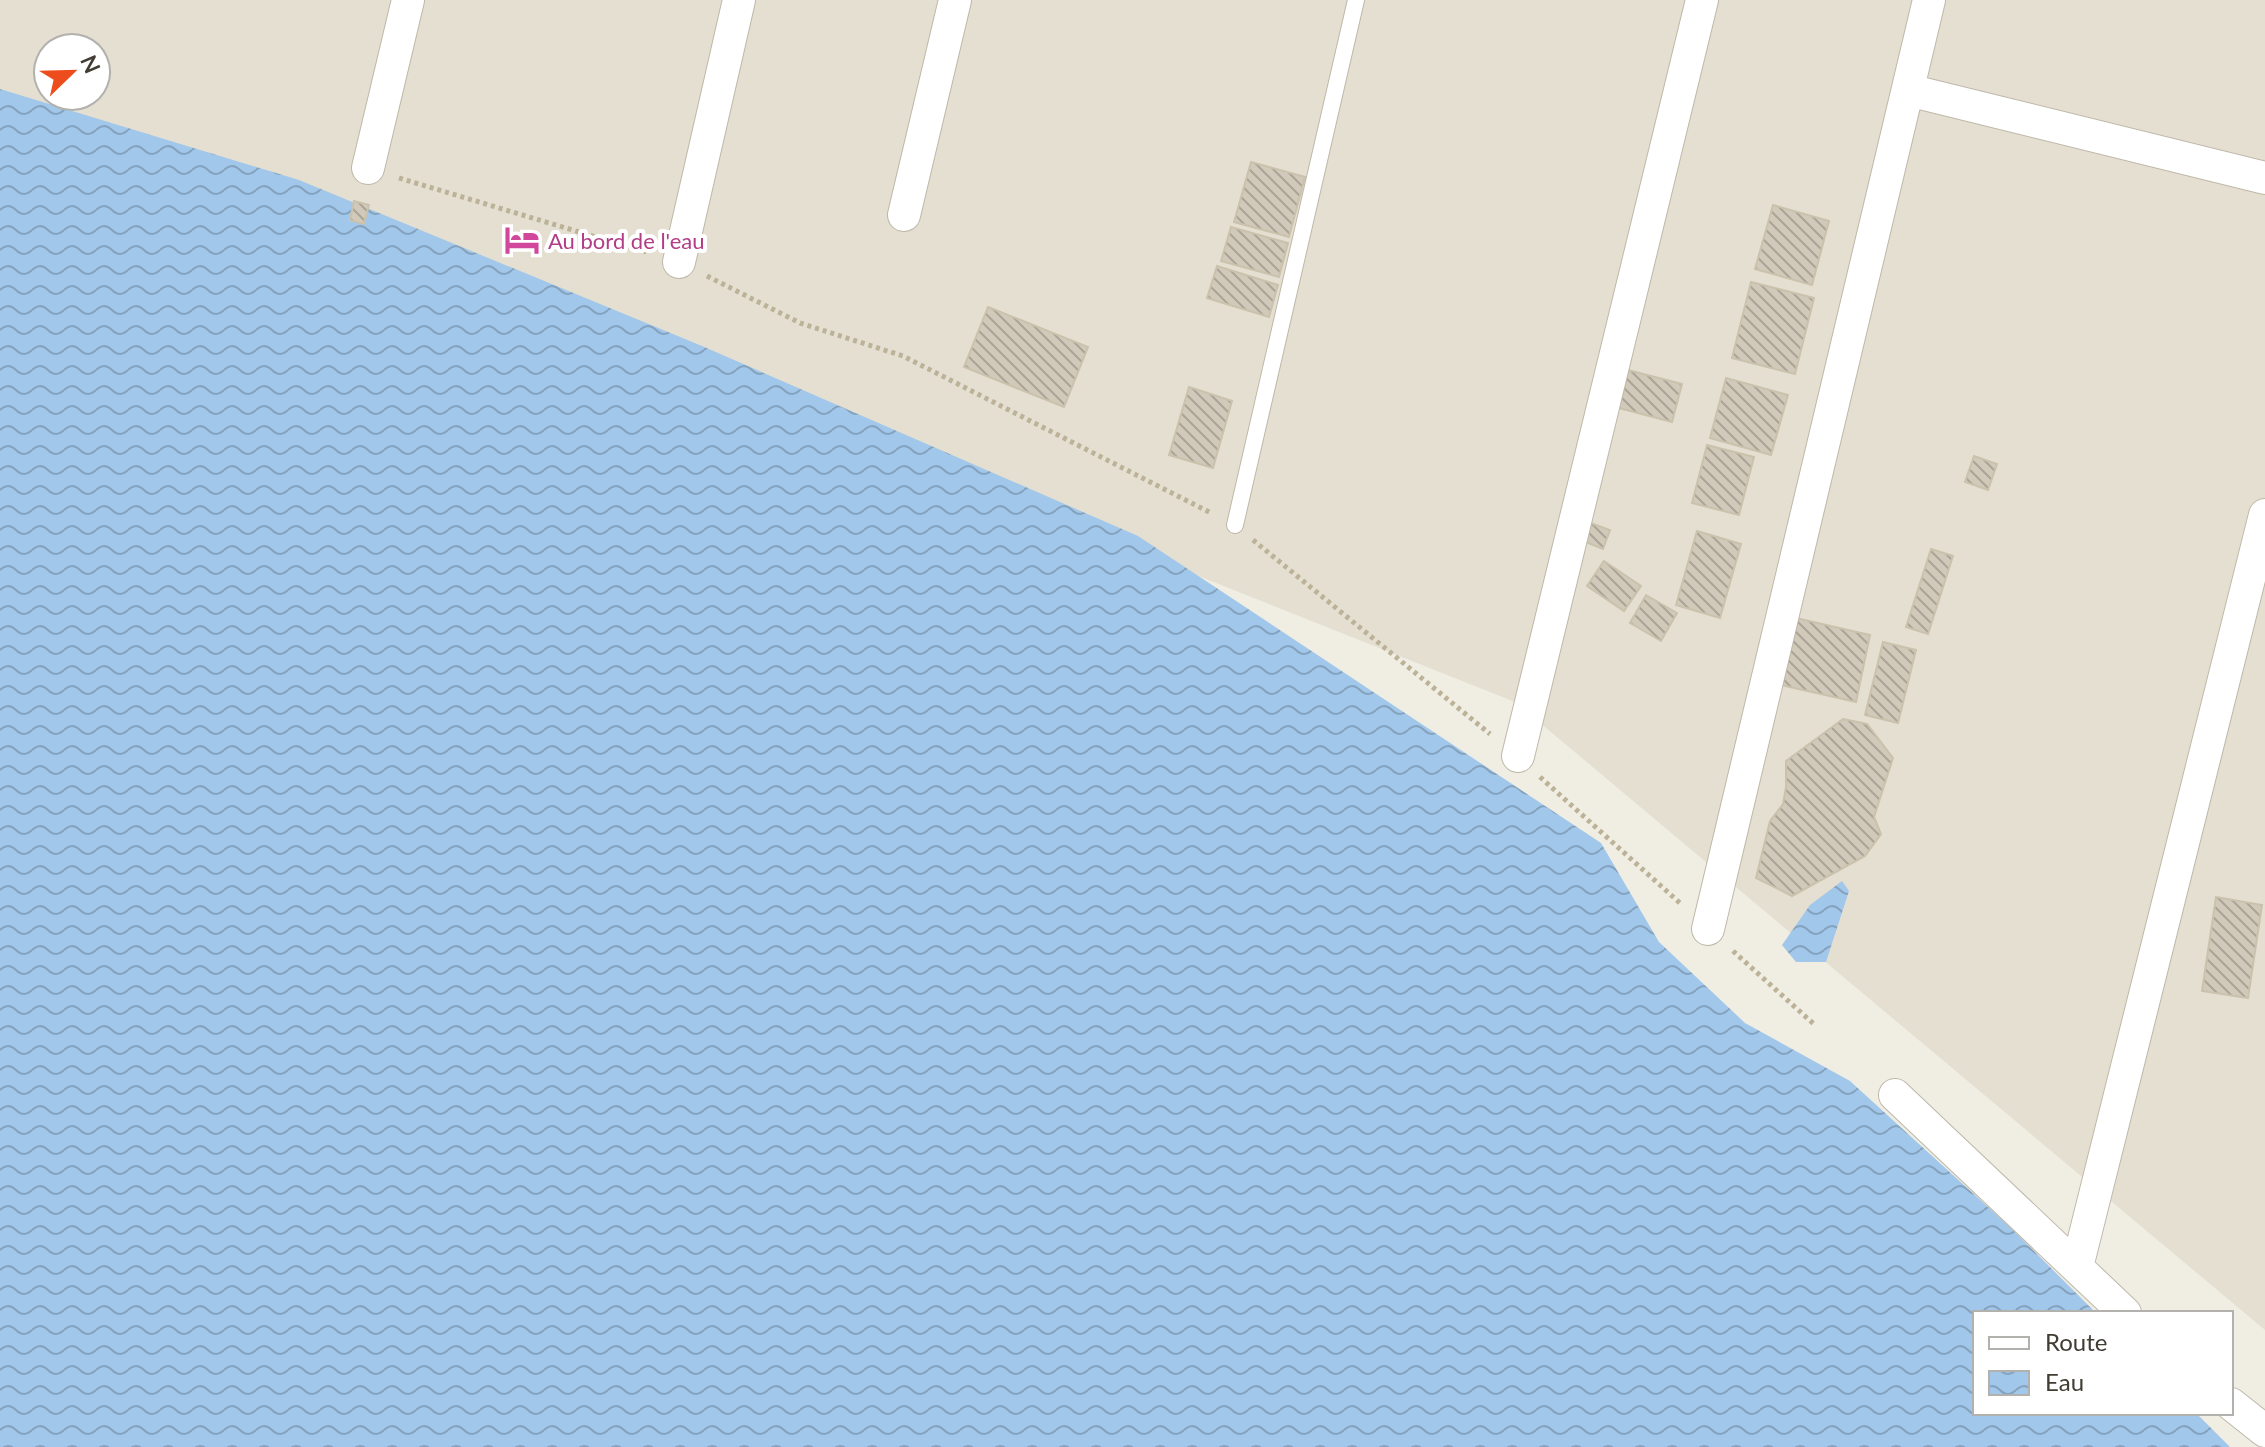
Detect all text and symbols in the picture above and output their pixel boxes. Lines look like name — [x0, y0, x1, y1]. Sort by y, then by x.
north arrow — [32, 32, 112, 112]
text: N — [75, 51, 107, 77]
hotel icon: Au bord de l'eau — [503, 221, 541, 259]
place label: Au bord de l'eau — [548, 227, 704, 254]
legend — [1973, 1311, 2233, 1415]
text: Route — [2045, 1327, 2107, 1356]
text: Eau — [2045, 1367, 2084, 1396]

